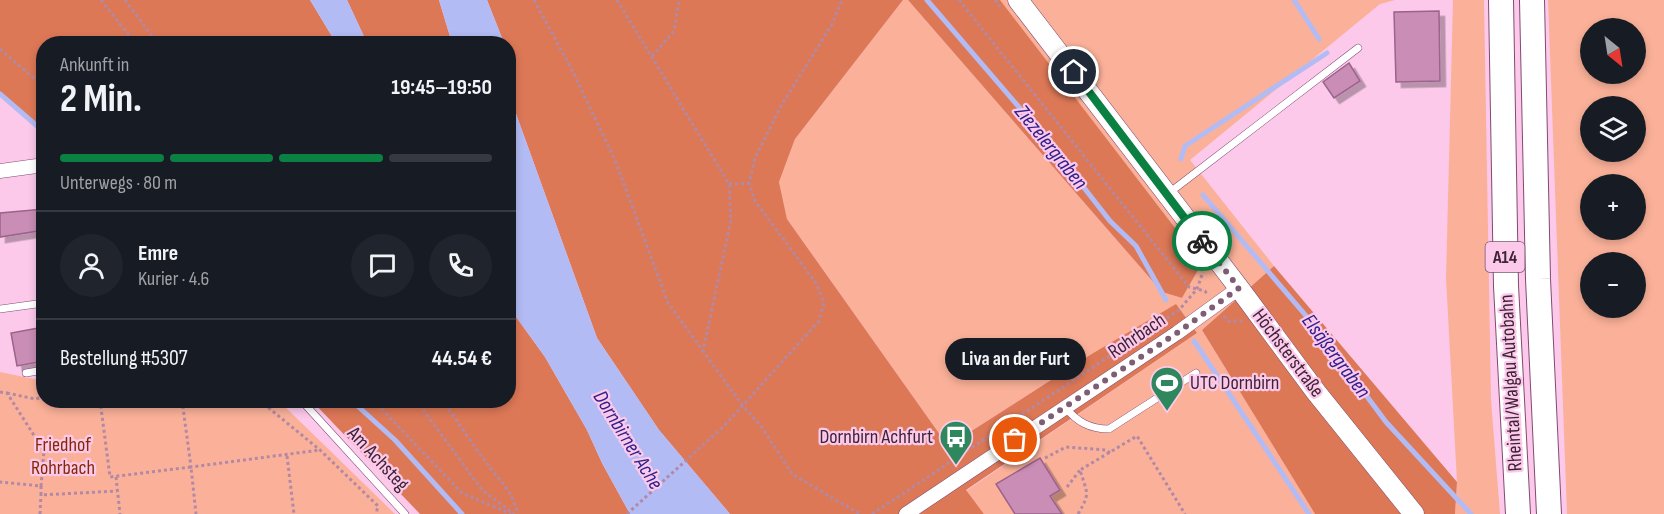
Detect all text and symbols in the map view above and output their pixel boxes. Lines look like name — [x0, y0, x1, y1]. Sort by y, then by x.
north arrow — [1580, 18, 1646, 84]
map controls — [1580, 18, 1646, 318]
pin — [1048, 46, 1099, 97]
text: Ankunft in — [60, 53, 129, 77]
icon: home — [1057, 55, 1090, 88]
text: 19:45–19:50 — [391, 74, 492, 101]
text: 2 Min. — [60, 76, 142, 123]
button: layers — [1580, 96, 1646, 162]
water label: Ziezelergraben — [1009, 99, 1093, 194]
text: Unterwegs · 80 m — [60, 171, 177, 195]
button: + — [1580, 174, 1646, 240]
courier — [1172, 211, 1232, 271]
icon: bike — [1186, 225, 1219, 258]
button: person — [60, 234, 123, 297]
button: chat — [351, 234, 414, 297]
button: phone — [429, 234, 492, 297]
text: Emre — [138, 240, 178, 267]
road number: A14 — [1486, 242, 1524, 272]
button: − — [1580, 252, 1646, 318]
text: Kurier · 4.6 — [138, 267, 209, 291]
street label: Rheintal/Walgau Autobahn — [1494, 294, 1528, 472]
street label: Höchsterstraße — [1247, 304, 1329, 402]
street label: Rohrbach — [1104, 308, 1170, 364]
water label: Elsäßergraben — [1296, 309, 1376, 403]
callout: Liva an der Furt — [944, 338, 1086, 380]
text: Bestellung #5307 — [60, 345, 188, 372]
text: 44.54 € — [432, 345, 492, 372]
text: Liva an der Furt — [961, 347, 1070, 371]
sports icon: UTC Dornbirn — [1149, 365, 1185, 412]
place label: UTC Dornbirn — [1190, 371, 1279, 395]
water label: Dornbirner Ache — [588, 386, 668, 494]
pin — [989, 414, 1040, 465]
bus stop icon: Dornbirn Achfurt — [938, 419, 974, 466]
street label: Am Achsteg — [341, 421, 414, 496]
icon: bag — [998, 423, 1031, 456]
place label: Dornbirn Achfurt — [819, 425, 933, 449]
park label: Friedhof Rohrbach — [31, 433, 95, 480]

